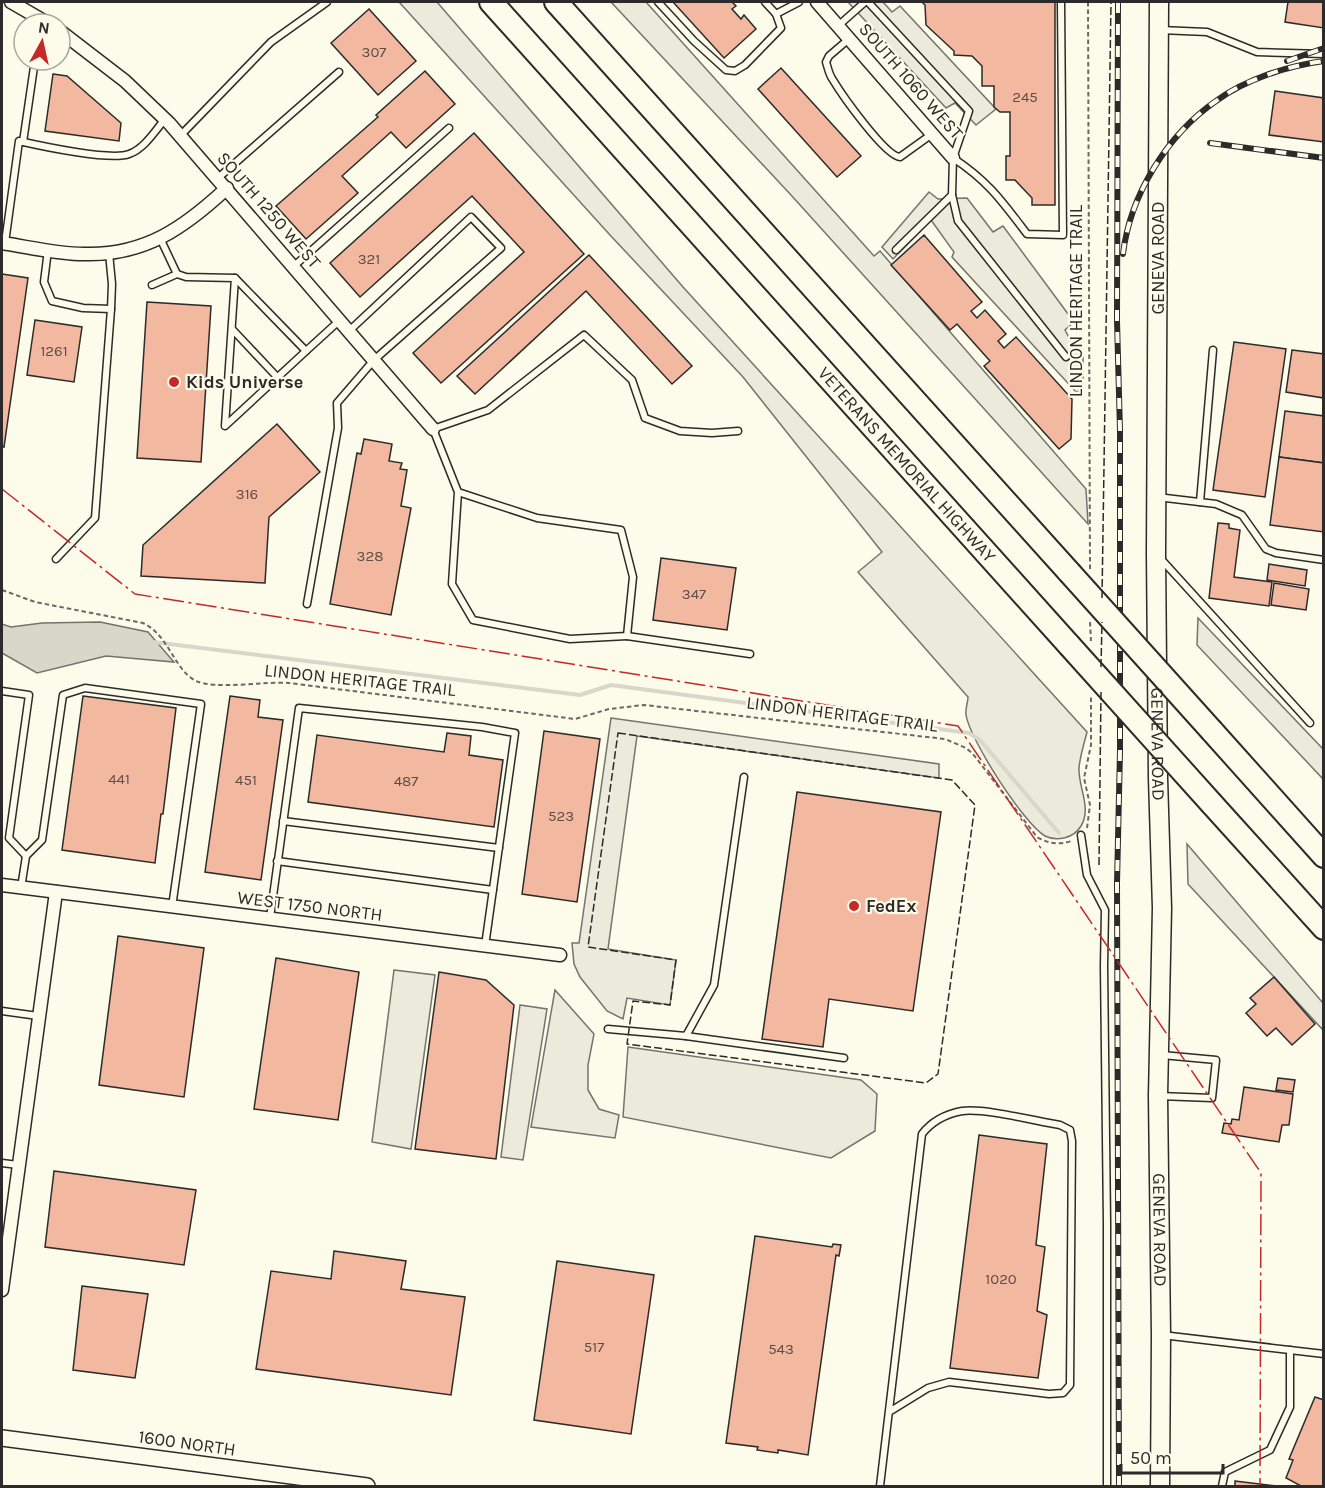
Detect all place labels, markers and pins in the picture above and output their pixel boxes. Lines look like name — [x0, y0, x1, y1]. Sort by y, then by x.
place label: Kids Universe — [186, 371, 303, 393]
marker: Kids Universe — [167, 375, 181, 389]
place label: FedEx — [866, 895, 916, 917]
marker: FedEx — [847, 899, 861, 913]

